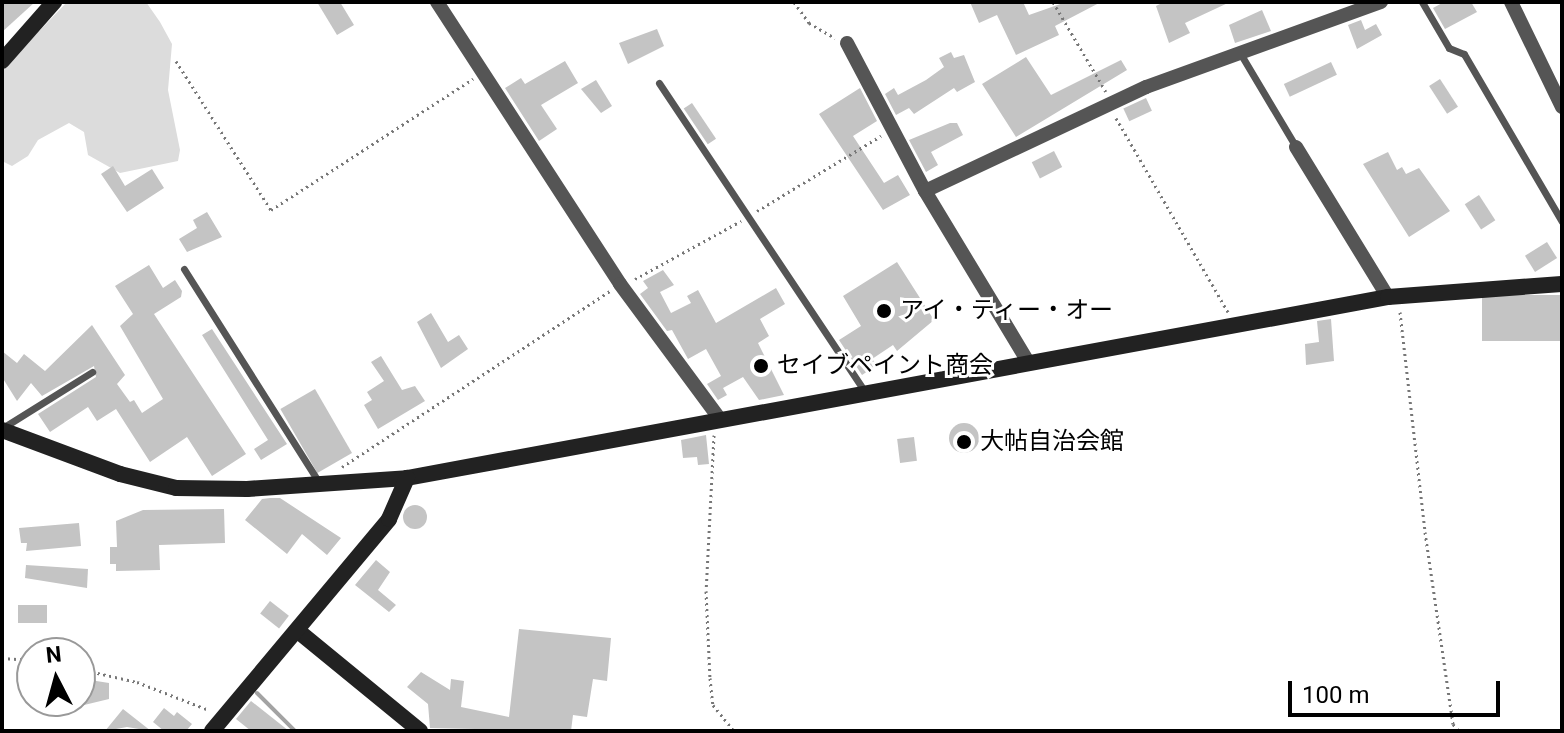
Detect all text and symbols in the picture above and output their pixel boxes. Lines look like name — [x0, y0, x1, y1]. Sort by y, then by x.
place label: アイ・ティー・オー — [900, 297, 1116, 325]
marker: アイ・ティー・オー — [875, 302, 893, 320]
place label: セイブペイント商会 — [777, 352, 993, 380]
marker: セイブペイント商会 — [752, 357, 770, 375]
place label: 大帖自治会館 — [980, 428, 1124, 456]
marker: 大帖自治会館 — [955, 433, 973, 451]
north arrow — [16, 637, 96, 717]
text: N — [45, 641, 63, 668]
scale bar — [1292, 665, 1504, 715]
text: 100 m — [1302, 681, 1369, 709]

